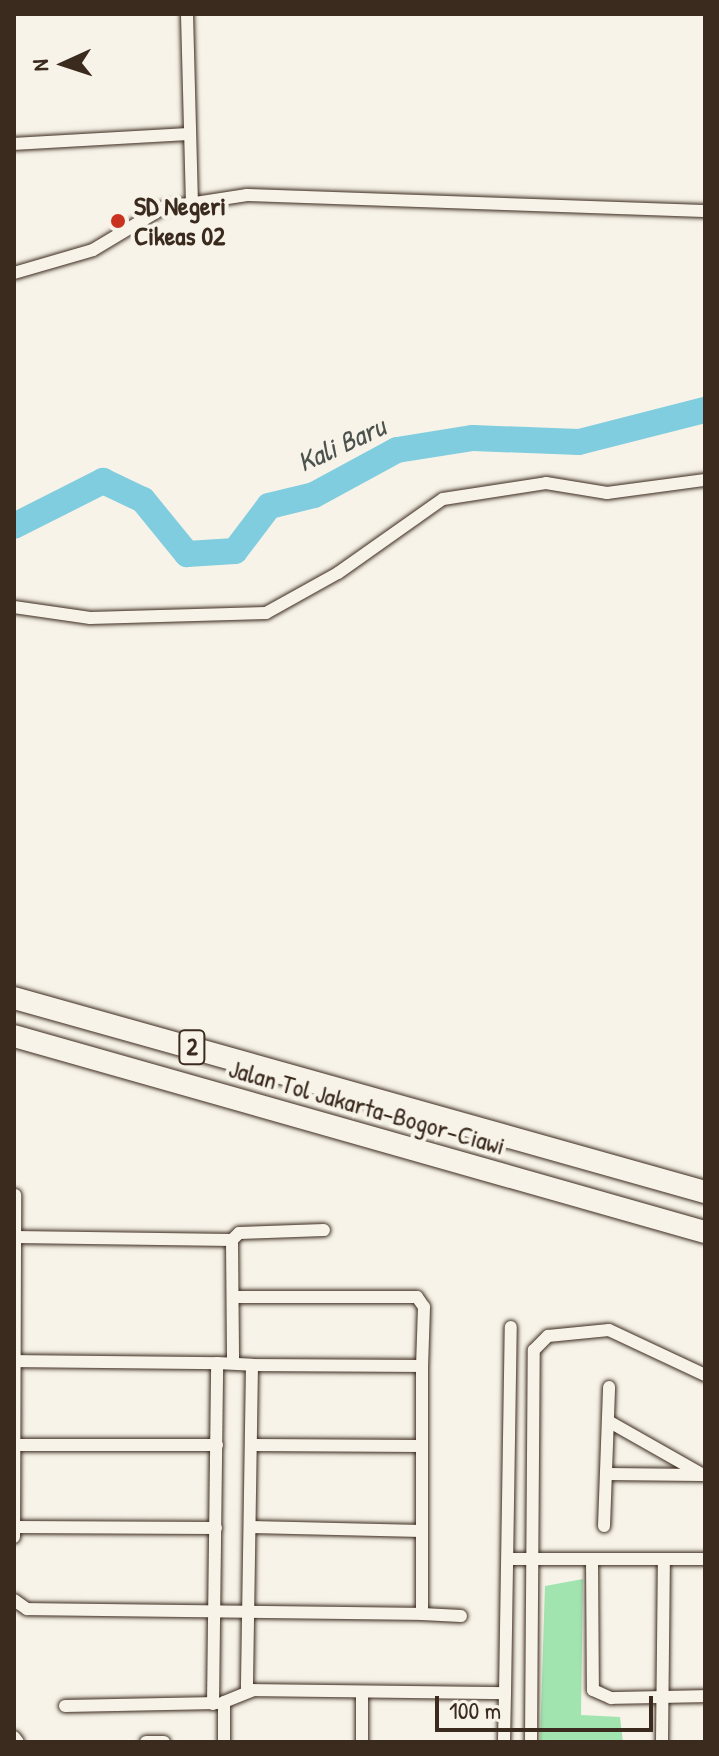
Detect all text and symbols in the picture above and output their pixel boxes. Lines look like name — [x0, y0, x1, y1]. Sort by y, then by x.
north arrow — [24, 24, 104, 104]
text: N — [25, 59, 55, 72]
place label: SD Negeri Cikeas 02 — [134, 190, 226, 252]
marker: SD Negeri Cikeas 02 — [109, 212, 127, 230]
water label: Kali Baru — [292, 409, 390, 479]
road number: 2 — [178, 1027, 206, 1067]
street label: Jalan Tol Jakarta–Bogor–Ciawi — [225, 1053, 509, 1161]
scale bar — [439, 1680, 657, 1730]
text: 100 m — [449, 1694, 501, 1726]

